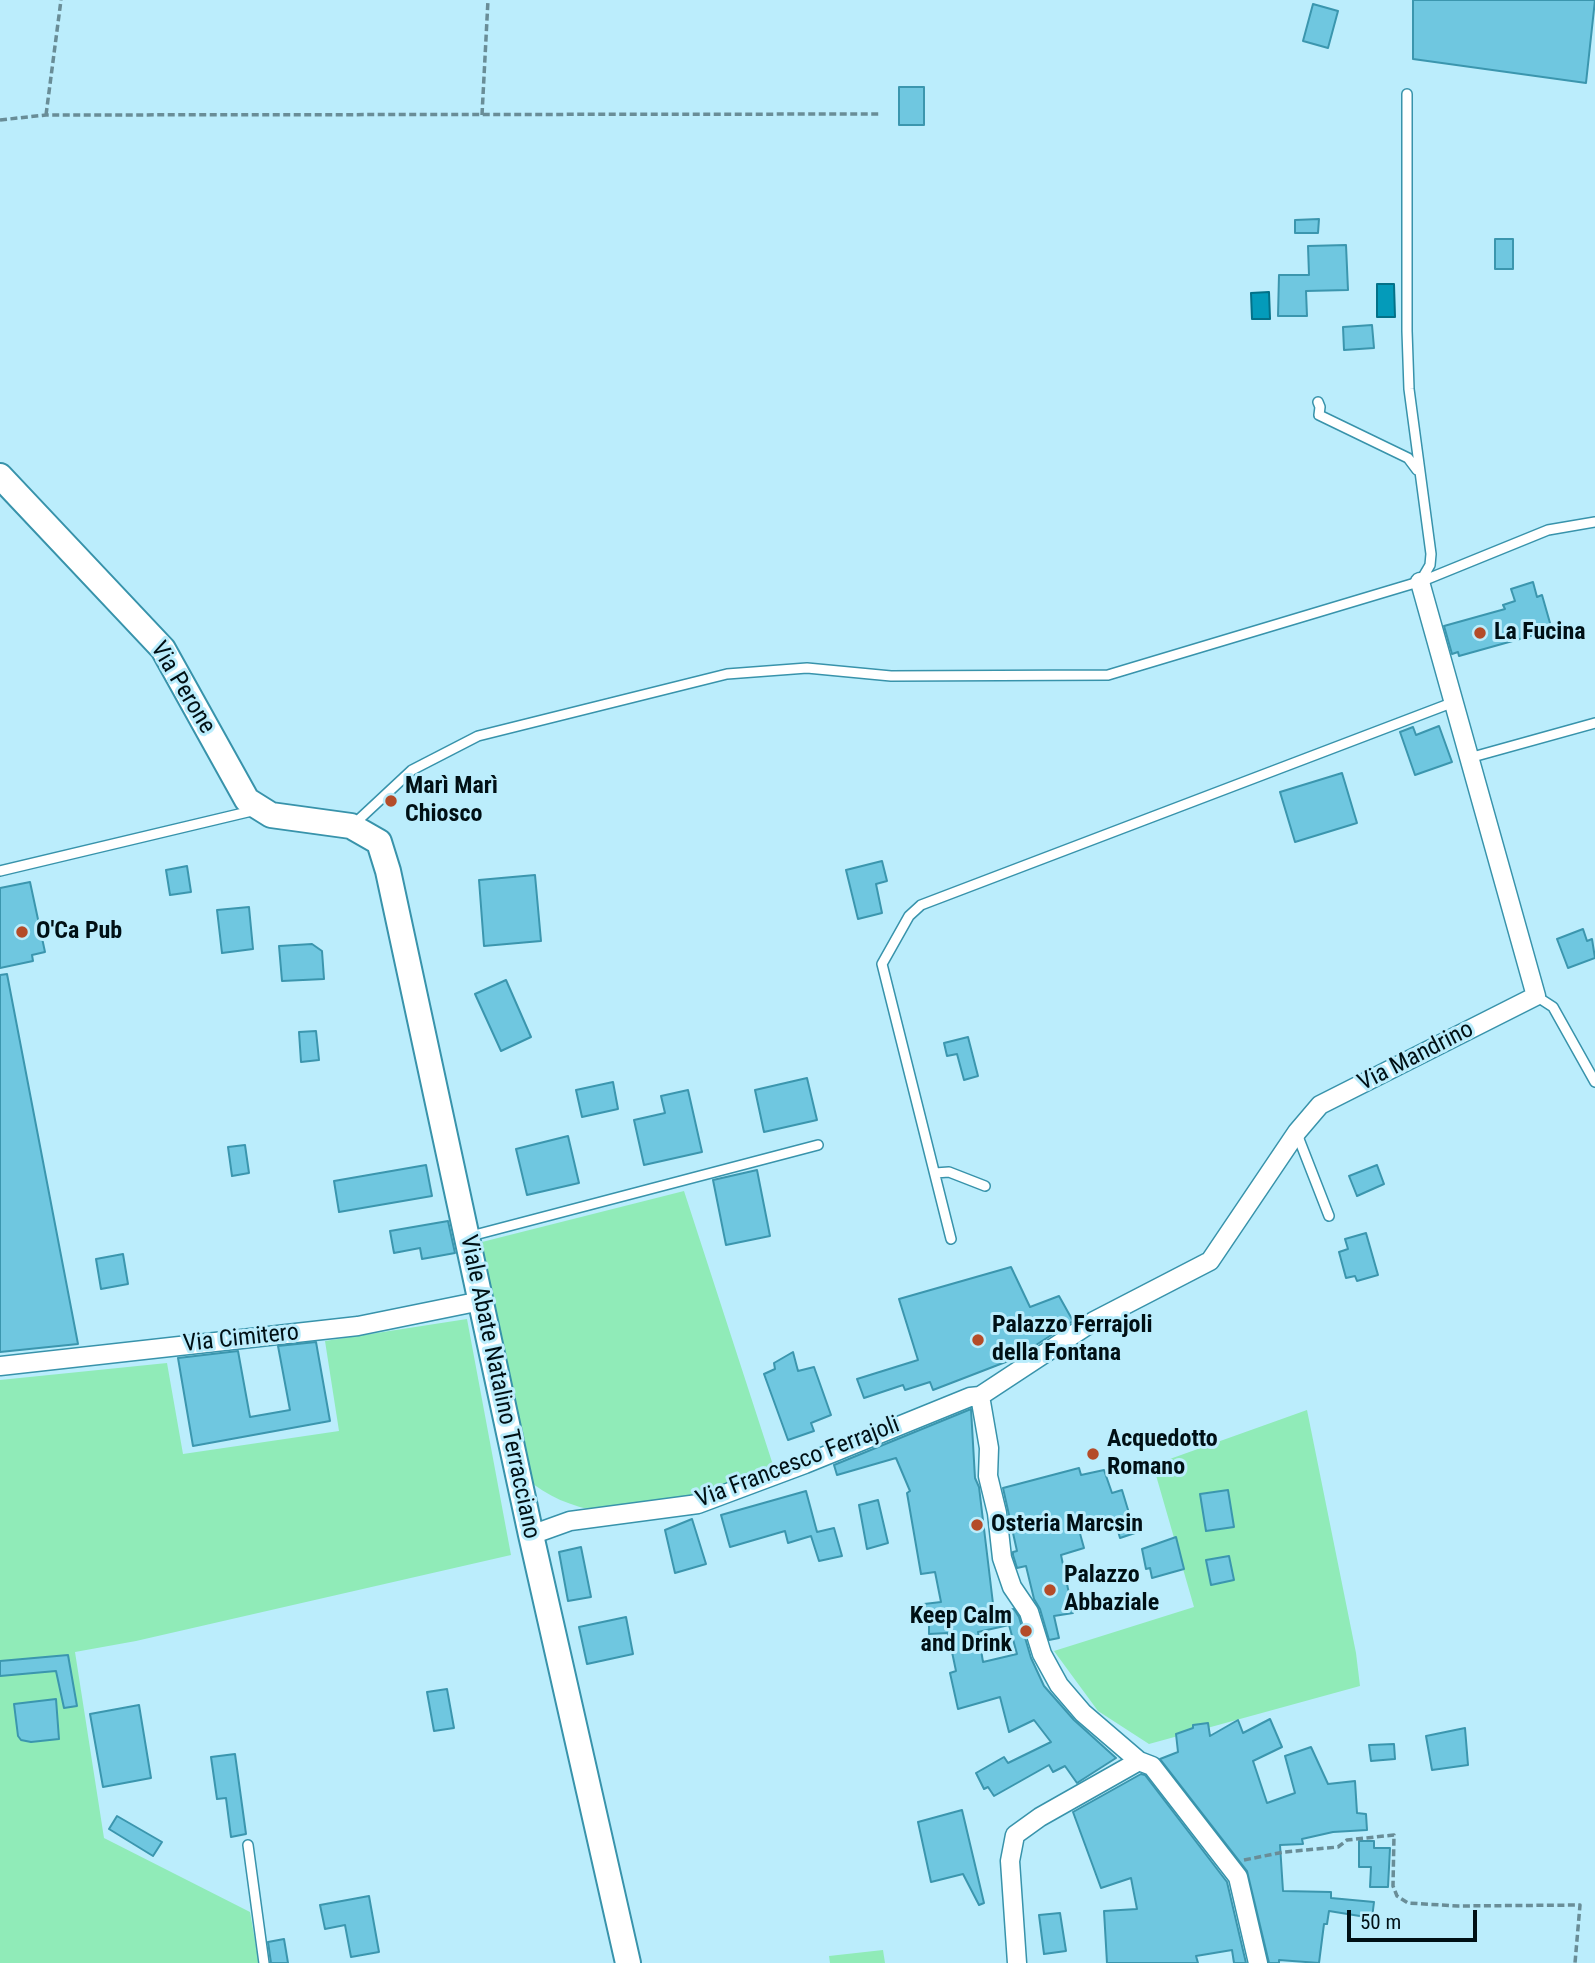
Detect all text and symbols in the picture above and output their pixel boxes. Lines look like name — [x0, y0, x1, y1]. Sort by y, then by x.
place label: La Fucina — [1494, 619, 1586, 647]
marker: La Fucina — [1472, 625, 1488, 641]
street label: Via Perone — [143, 637, 221, 739]
place label: Marì Marì Chiosco — [405, 773, 498, 829]
marker: Marì Marì Chiosco — [383, 793, 399, 809]
place label: O'Ca Pub — [36, 918, 122, 946]
marker: O'Ca Pub — [14, 924, 30, 940]
street label: Via Mandrino — [1354, 1016, 1478, 1098]
street label: Viale Abate Natalino Terracciano — [453, 1232, 545, 1542]
place label: Palazzo Ferrajoli della Fontana — [992, 1312, 1153, 1368]
street label: Via Cimitero — [182, 1319, 300, 1359]
marker: Palazzo Ferrajoli della Fontana — [970, 1332, 986, 1348]
street label: Via Francesco Ferrajoli — [692, 1411, 904, 1515]
place label: Acquedotto Romano — [1107, 1426, 1218, 1482]
marker: Acquedotto Romano — [1085, 1446, 1101, 1462]
place label: Osteria Marcsin — [991, 1511, 1143, 1539]
marker: Osteria Marcsin — [969, 1517, 985, 1533]
place label: Palazzo Abbaziale — [1064, 1562, 1159, 1618]
marker: Palazzo Abbaziale — [1042, 1582, 1058, 1598]
place label: Keep Calm and Drink — [910, 1603, 1012, 1659]
marker: Keep Calm and Drink — [1018, 1623, 1034, 1639]
scale bar — [1350, 1896, 1480, 1940]
text: 50 m — [1360, 1910, 1401, 1934]

